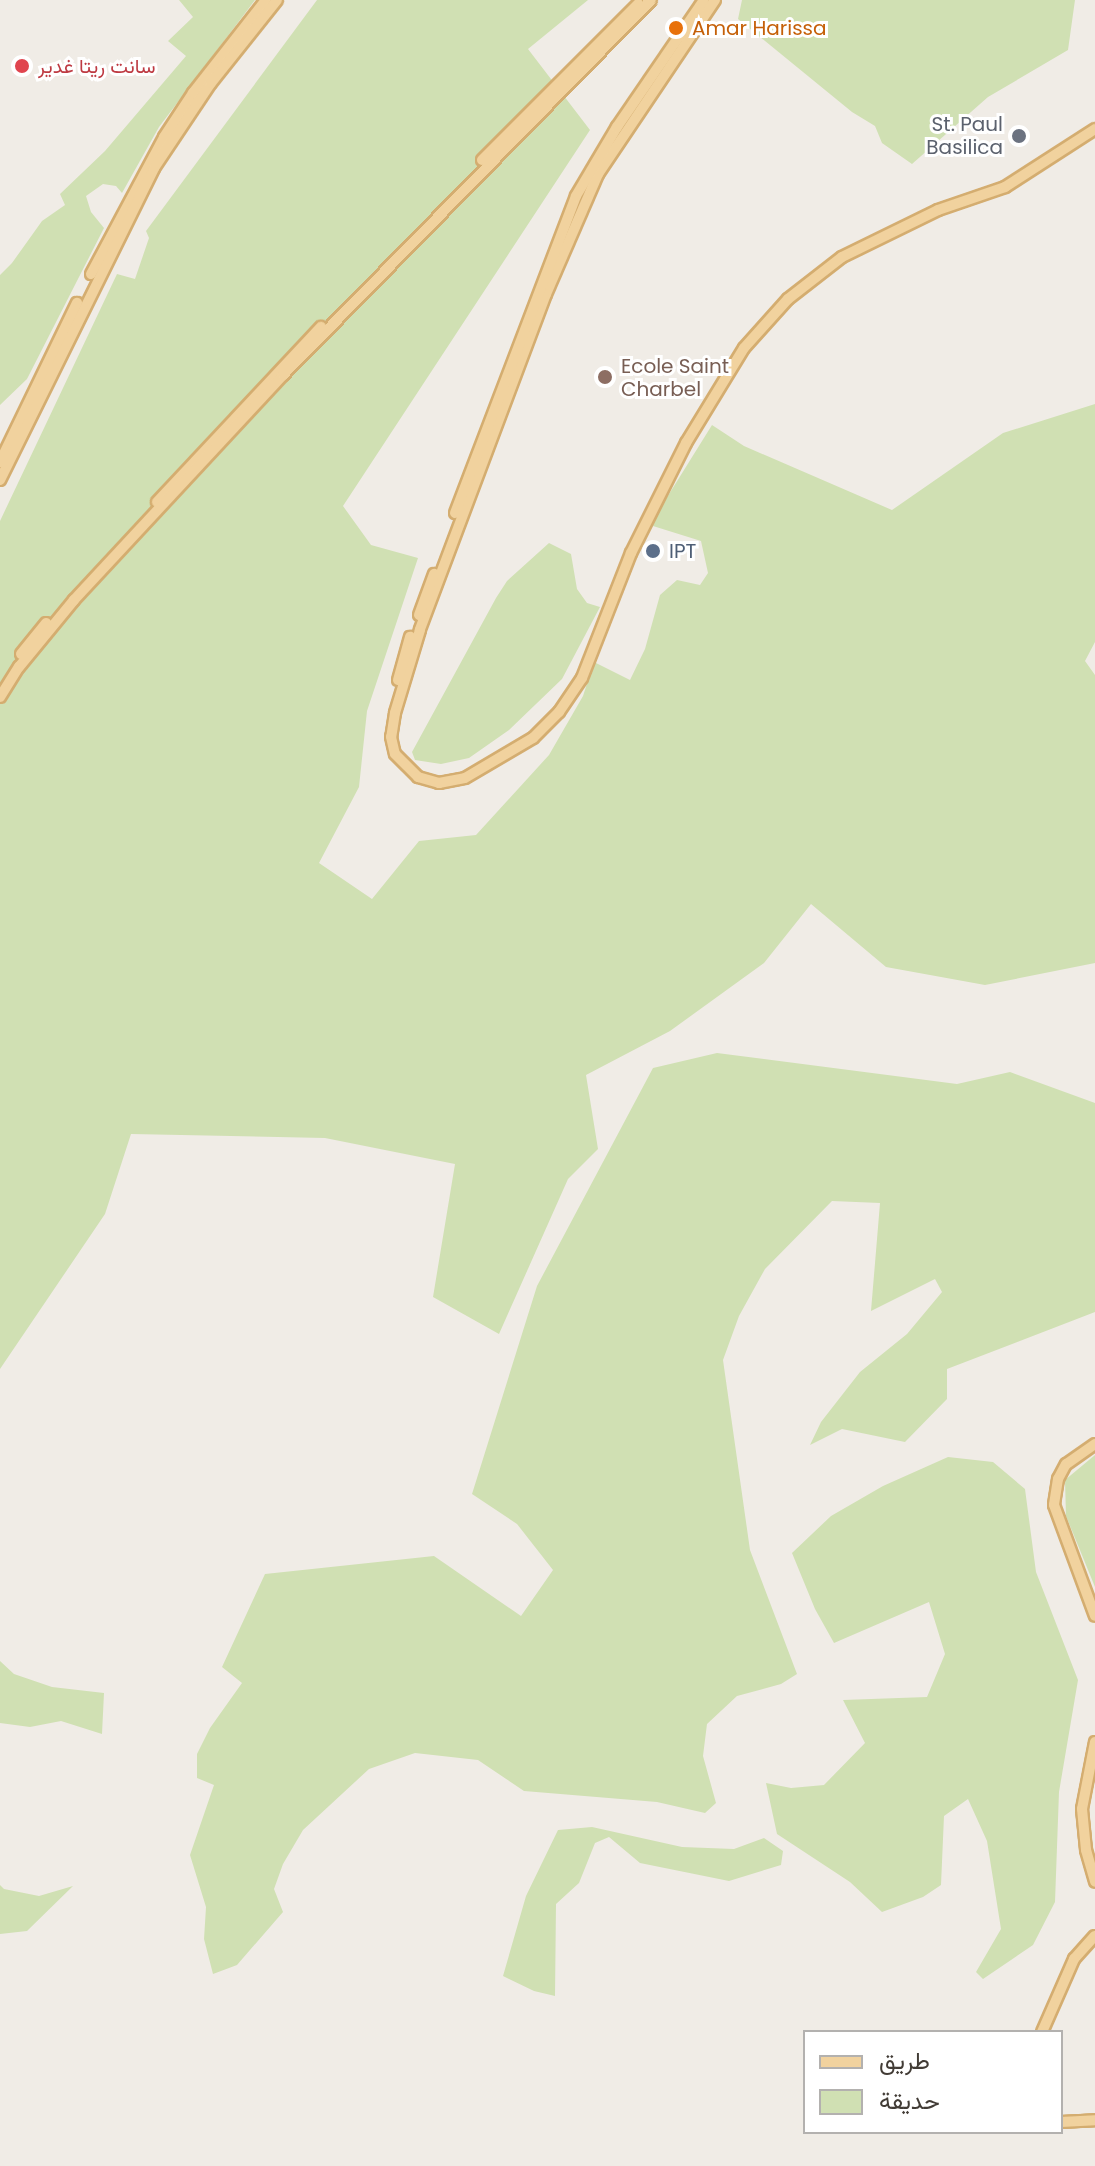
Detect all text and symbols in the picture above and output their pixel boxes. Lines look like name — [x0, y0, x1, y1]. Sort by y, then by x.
place label: Amar Harissa — [692, 16, 827, 40]
marker: Amar Harissa — [667, 19, 685, 37]
place label: سانت ريتا غدير — [38, 54, 156, 78]
marker: سانت ريتا غدير — [13, 57, 31, 75]
place label: St. Paul Basilica — [926, 112, 1003, 159]
marker: St. Paul Basilica — [1010, 127, 1028, 145]
place label: Ecole Saint Charbel — [621, 354, 729, 401]
marker: Ecole Saint Charbel — [596, 368, 614, 386]
place label: IPT — [669, 539, 696, 563]
marker: IPT — [644, 542, 662, 560]
legend — [803, 2030, 1063, 2134]
text: طريق — [879, 2044, 930, 2077]
text: حديقة — [879, 2084, 940, 2117]

